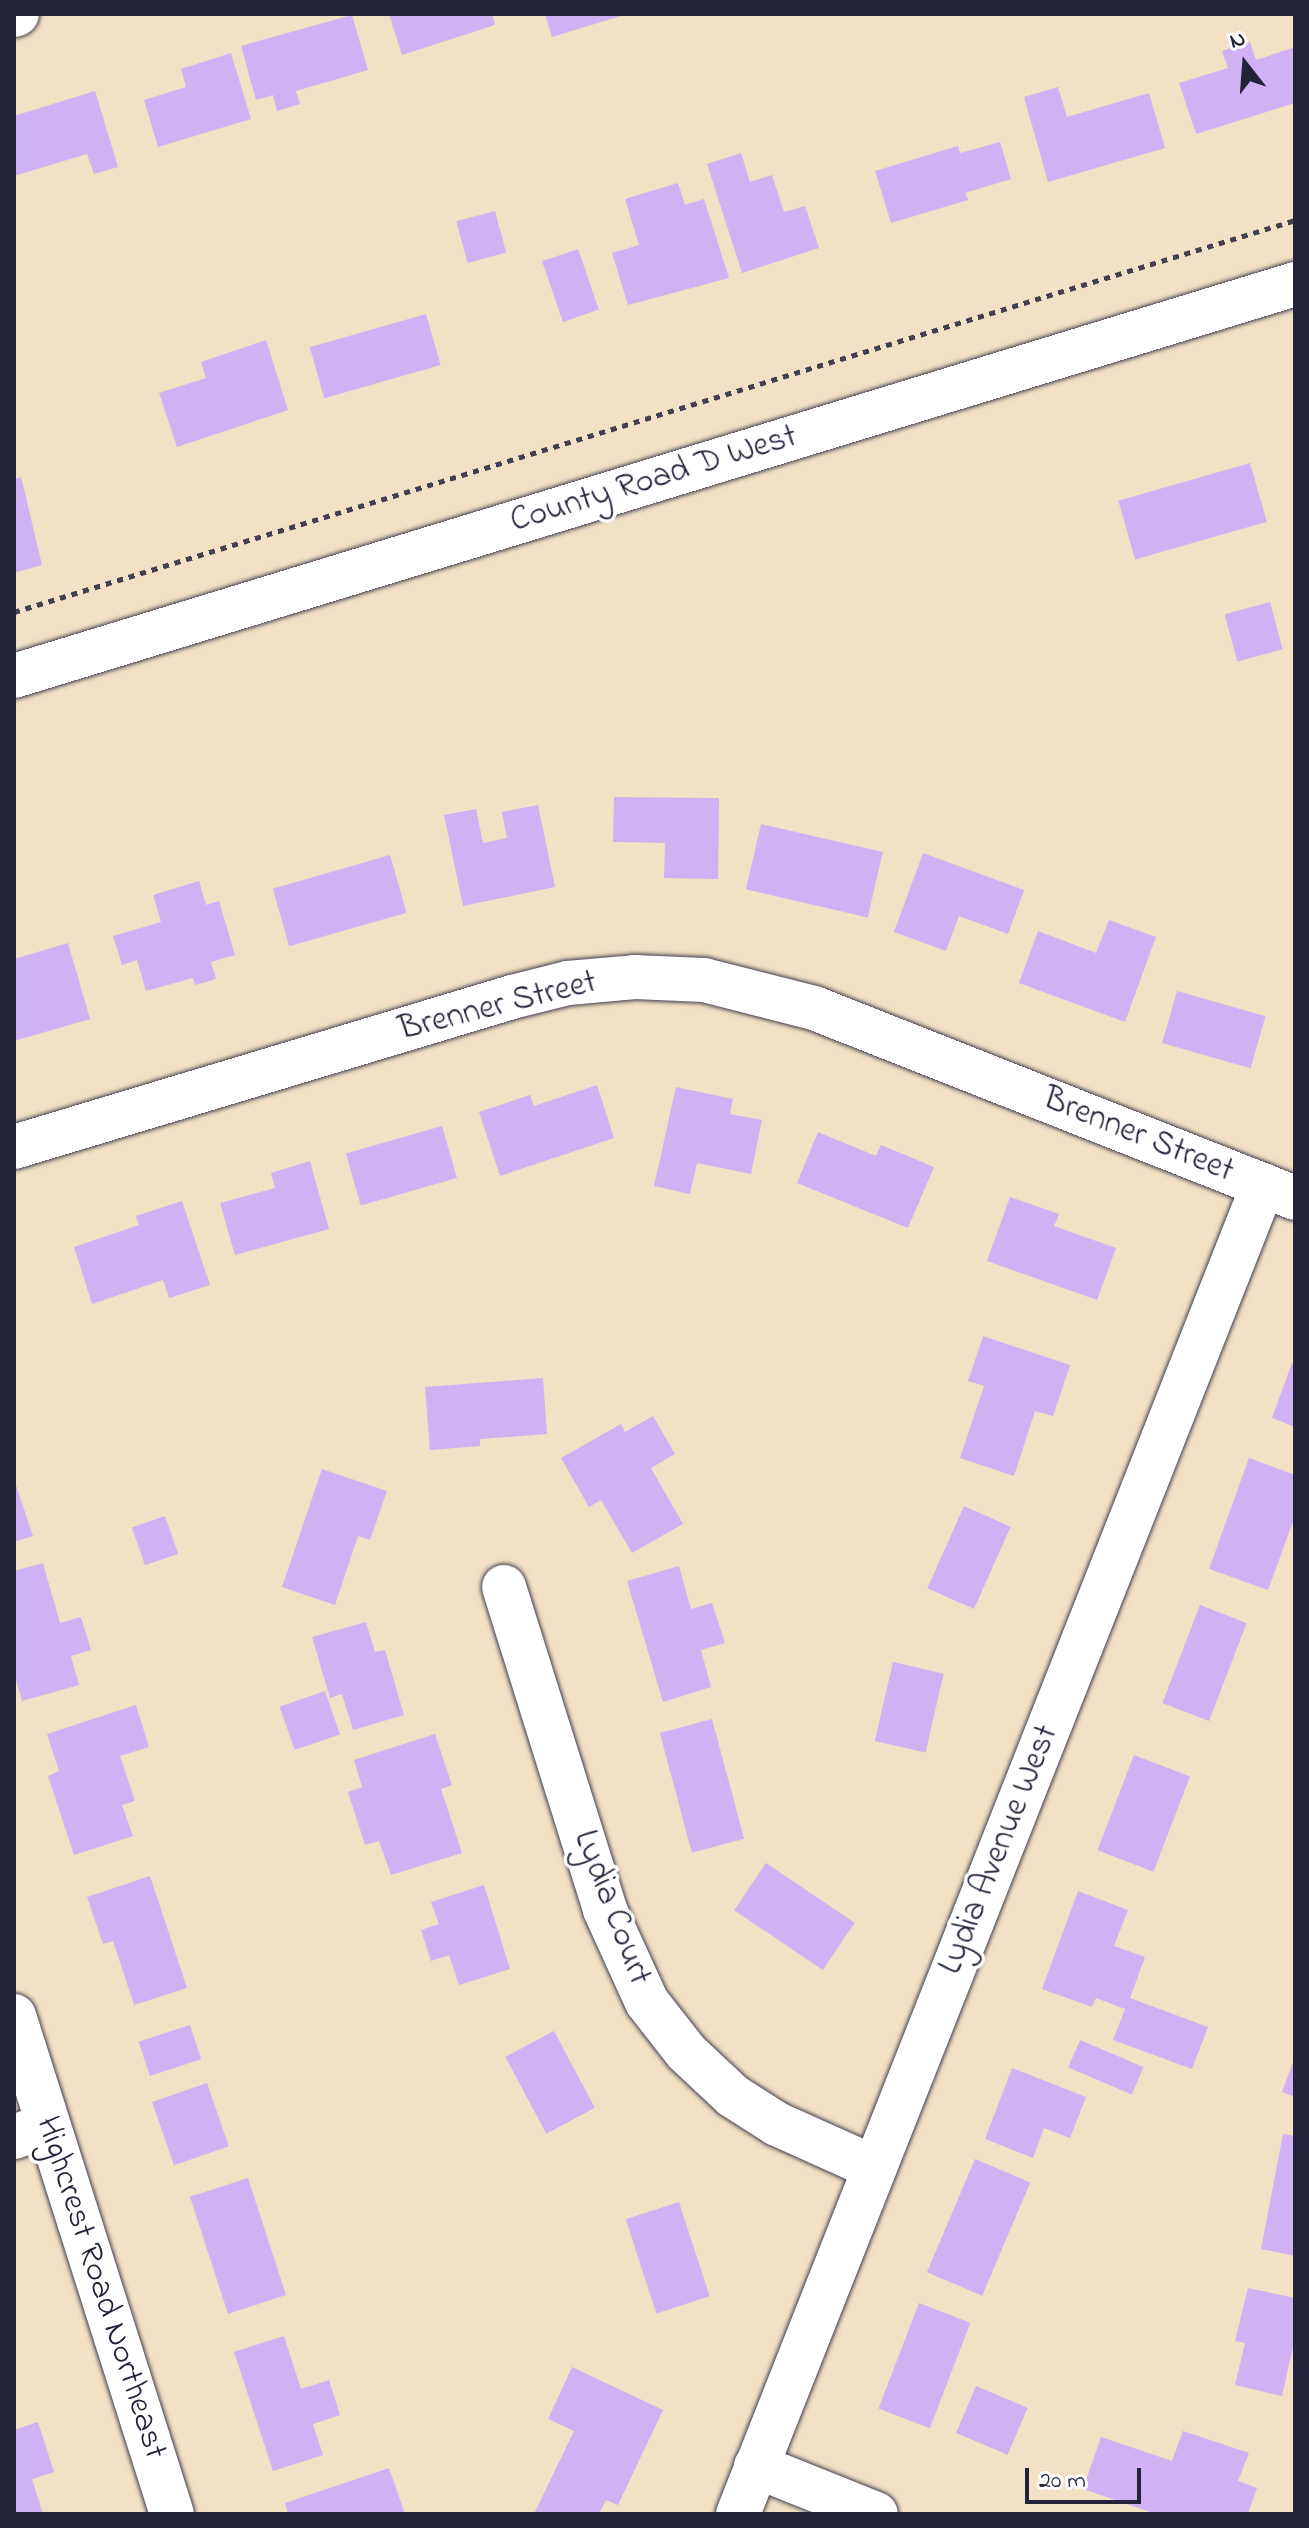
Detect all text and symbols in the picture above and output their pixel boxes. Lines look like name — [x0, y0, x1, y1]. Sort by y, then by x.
north arrow — [1205, 24, 1285, 104]
text: N — [1226, 24, 1250, 59]
street label: County Road D West — [506, 417, 802, 543]
street label: Brenner Street — [395, 963, 601, 1051]
street label: Brenner Street — [1037, 1079, 1239, 1193]
street label: Lydia Avenue West — [931, 1719, 1069, 1981]
street label: Lydia Court — [563, 1825, 659, 1991]
street label: Highcrest Road Northeast — [25, 2112, 175, 2464]
scale bar — [1029, 2452, 1145, 2502]
text: 20 m — [1039, 2464, 1086, 2499]

